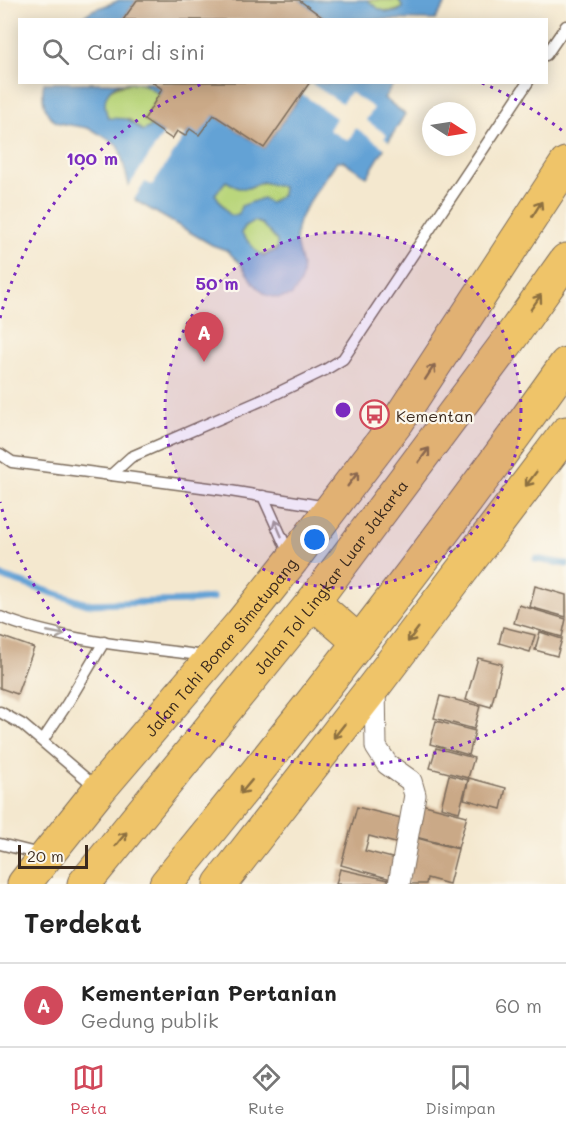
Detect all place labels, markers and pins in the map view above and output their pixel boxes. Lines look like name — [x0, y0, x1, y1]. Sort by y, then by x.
pin: A — [184, 312, 224, 362]
bus stop icon: Kementan — [359, 399, 391, 431]
centre of rings — [333, 400, 353, 420]
place label: Kementan — [396, 405, 473, 426]

